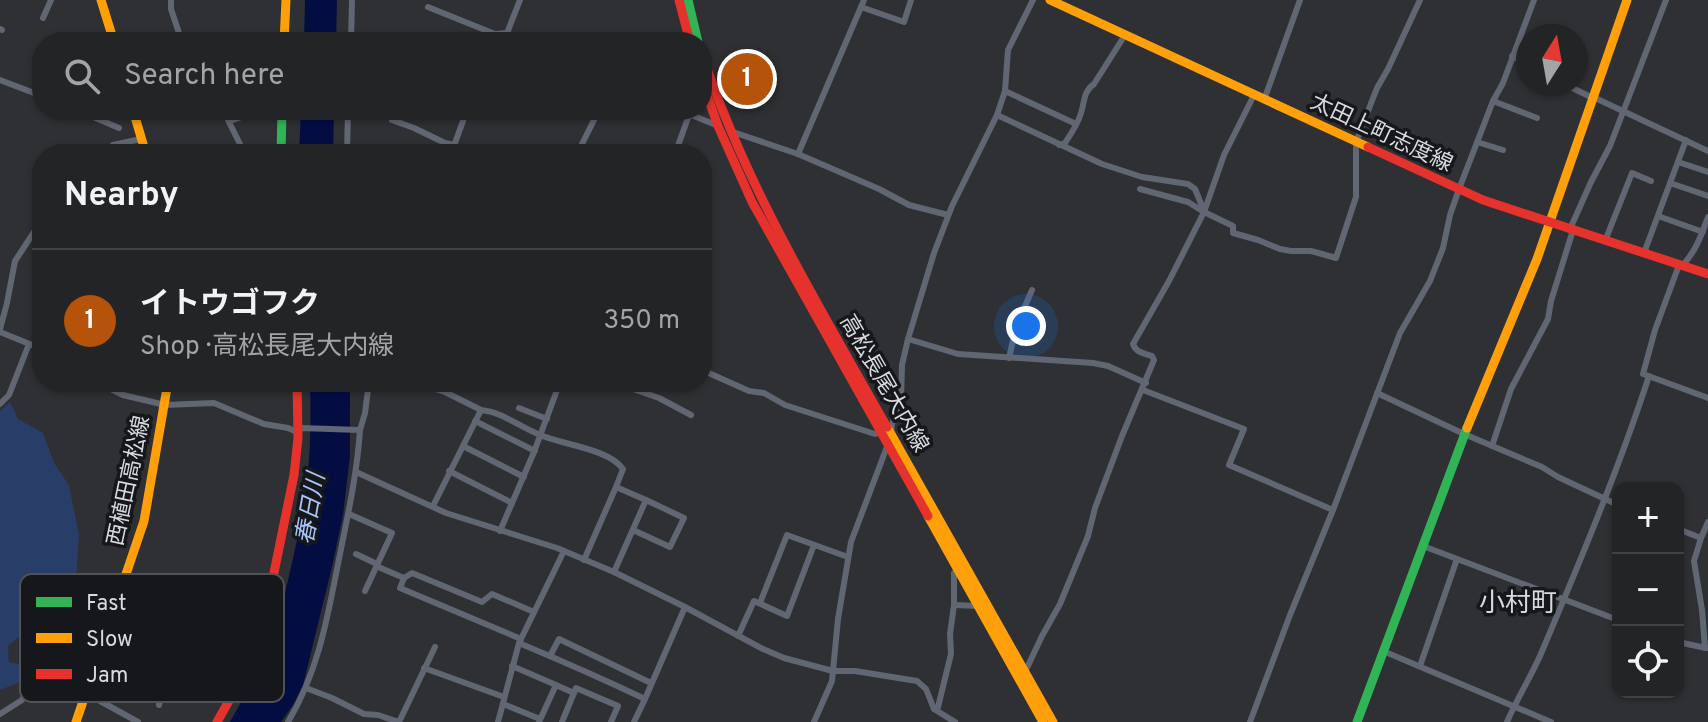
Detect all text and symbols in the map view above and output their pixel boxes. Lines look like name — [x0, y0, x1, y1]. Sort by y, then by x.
north arrow — [1516, 24, 1588, 96]
search box — [32, 32, 712, 120]
pin: 1 — [721, 49, 773, 109]
icon: search — [60, 54, 104, 98]
text: Search here — [124, 58, 284, 95]
street label: 太田上町志度線 — [1306, 89, 1456, 179]
text: Nearby — [64, 175, 179, 218]
text: イトウゴフク — [140, 287, 320, 324]
text: 1 — [85, 305, 95, 338]
text: 350 m — [603, 305, 680, 338]
your location — [1006, 306, 1046, 346]
street label: 高松長尾大内線 — [833, 311, 933, 457]
text: Shop · 高松長尾大内線 — [140, 331, 394, 364]
street label: 西植田高松線 — [103, 414, 157, 548]
water label: 春日川 — [291, 468, 334, 547]
map controls — [1612, 482, 1684, 698]
button: + — [1612, 482, 1684, 554]
button: − — [1612, 554, 1684, 626]
legend — [20, 574, 284, 702]
district label: 小村町 — [1479, 588, 1557, 621]
text: Fast — [86, 591, 127, 618]
button: locate — [1612, 626, 1684, 698]
text: Slow — [86, 627, 133, 654]
text: Jam — [86, 663, 129, 690]

